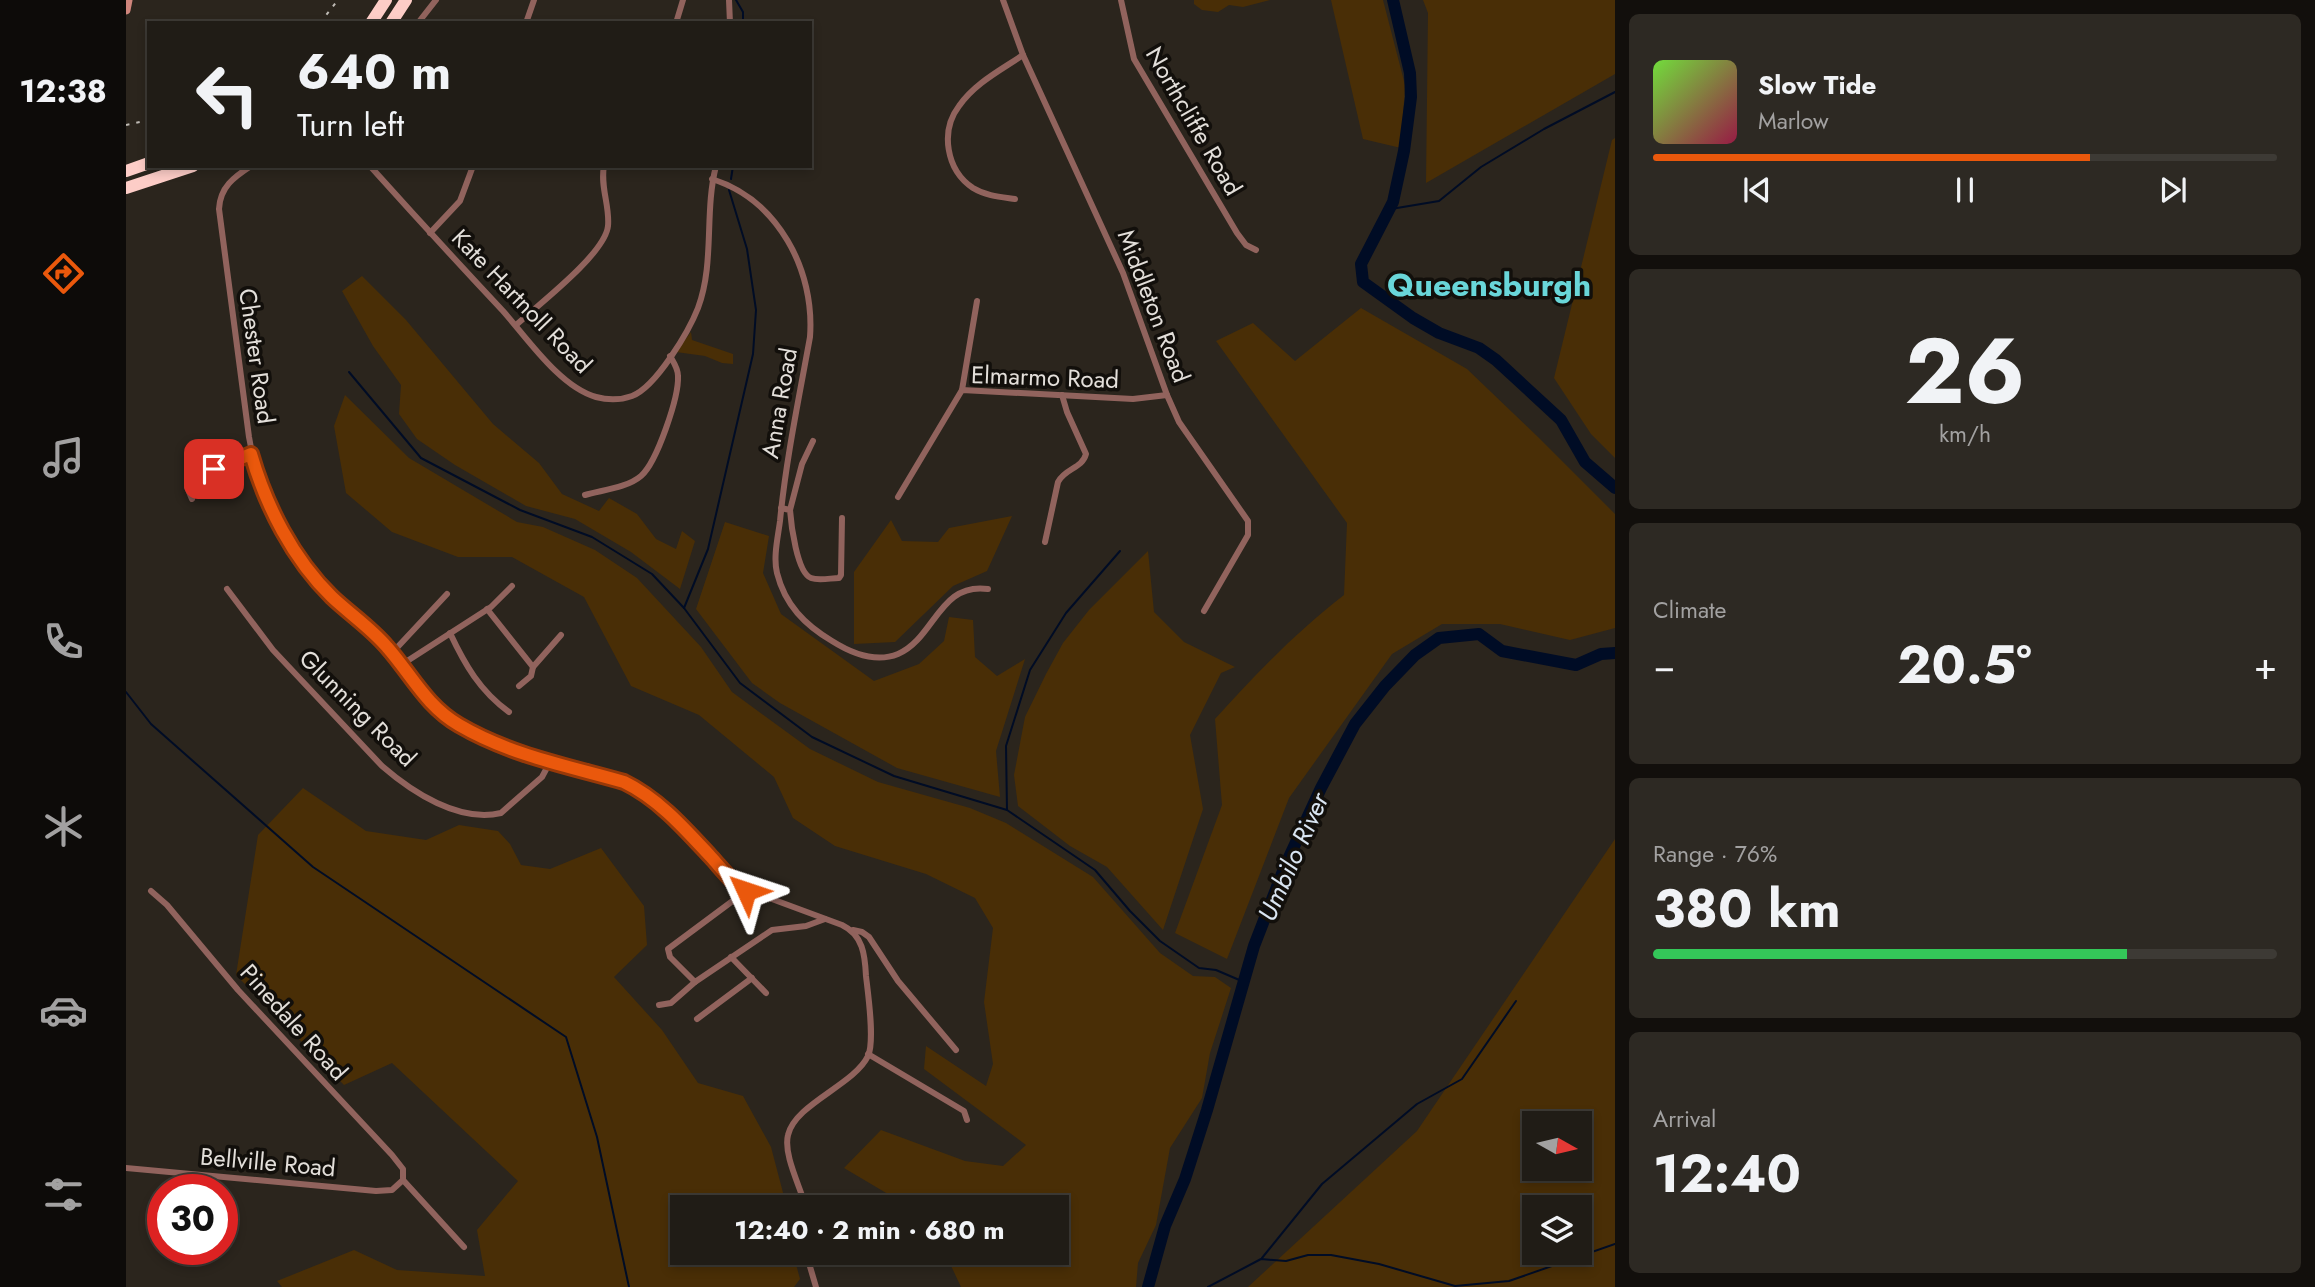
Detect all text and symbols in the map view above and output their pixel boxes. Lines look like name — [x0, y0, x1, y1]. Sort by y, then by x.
text: 640 m — [297, 37, 451, 107]
street label: Northcliffe Road — [1137, 40, 1251, 202]
icon: left — [182, 49, 273, 140]
text: Slow Tide — [1758, 66, 1877, 104]
text: 12:38 — [19, 68, 107, 114]
text: Turn left — [297, 102, 404, 148]
text: Marlow — [1758, 104, 1829, 138]
icon: previous — [1738, 171, 1776, 209]
icon: pause — [1946, 171, 1984, 209]
icon: next — [2154, 171, 2192, 209]
street label: Kate Hartnoll Road — [444, 221, 600, 381]
street label: Middleton Road — [1109, 224, 1199, 388]
icon: directions — [39, 249, 88, 298]
district label: Queensburgh — [1387, 262, 1591, 308]
street label: Chester Road — [230, 286, 284, 426]
text: 26 — [1905, 306, 2025, 437]
street label: Anna Road — [752, 345, 806, 461]
street label: Elmarmo Road — [970, 357, 1120, 397]
text: km/h — [1939, 417, 1991, 451]
icon: music — [39, 433, 88, 482]
pin — [184, 439, 244, 499]
icon: arrive — [195, 450, 233, 488]
text: Climate — [1653, 593, 1726, 627]
icon: phone — [39, 617, 88, 666]
text: 20.5° — [1897, 627, 2032, 703]
text: − — [1653, 638, 1675, 693]
text: + — [2254, 638, 2277, 693]
street label: Glunning Road — [291, 641, 425, 775]
water label: Umbilo River — [1248, 786, 1339, 927]
icon: climate — [39, 802, 88, 851]
text: Range · 76% — [1653, 837, 1777, 871]
position arrow — [709, 854, 783, 928]
text: 380 km — [1653, 871, 1841, 947]
street label: Pinedale Road — [232, 956, 356, 1088]
icon: car — [39, 986, 88, 1035]
text: Arrival — [1653, 1102, 1716, 1136]
north arrow — [1522, 1111, 1592, 1181]
map controls — [1522, 1111, 1592, 1265]
text: 12:40 — [1653, 1136, 1801, 1212]
street label: Bellville Road — [199, 1139, 337, 1185]
icon: filters — [39, 1170, 88, 1219]
speed limit sign: 30 — [147, 1174, 238, 1265]
button: layers — [1522, 1195, 1592, 1265]
text: 12:40 · 2 min · 680 m — [734, 1211, 1005, 1249]

